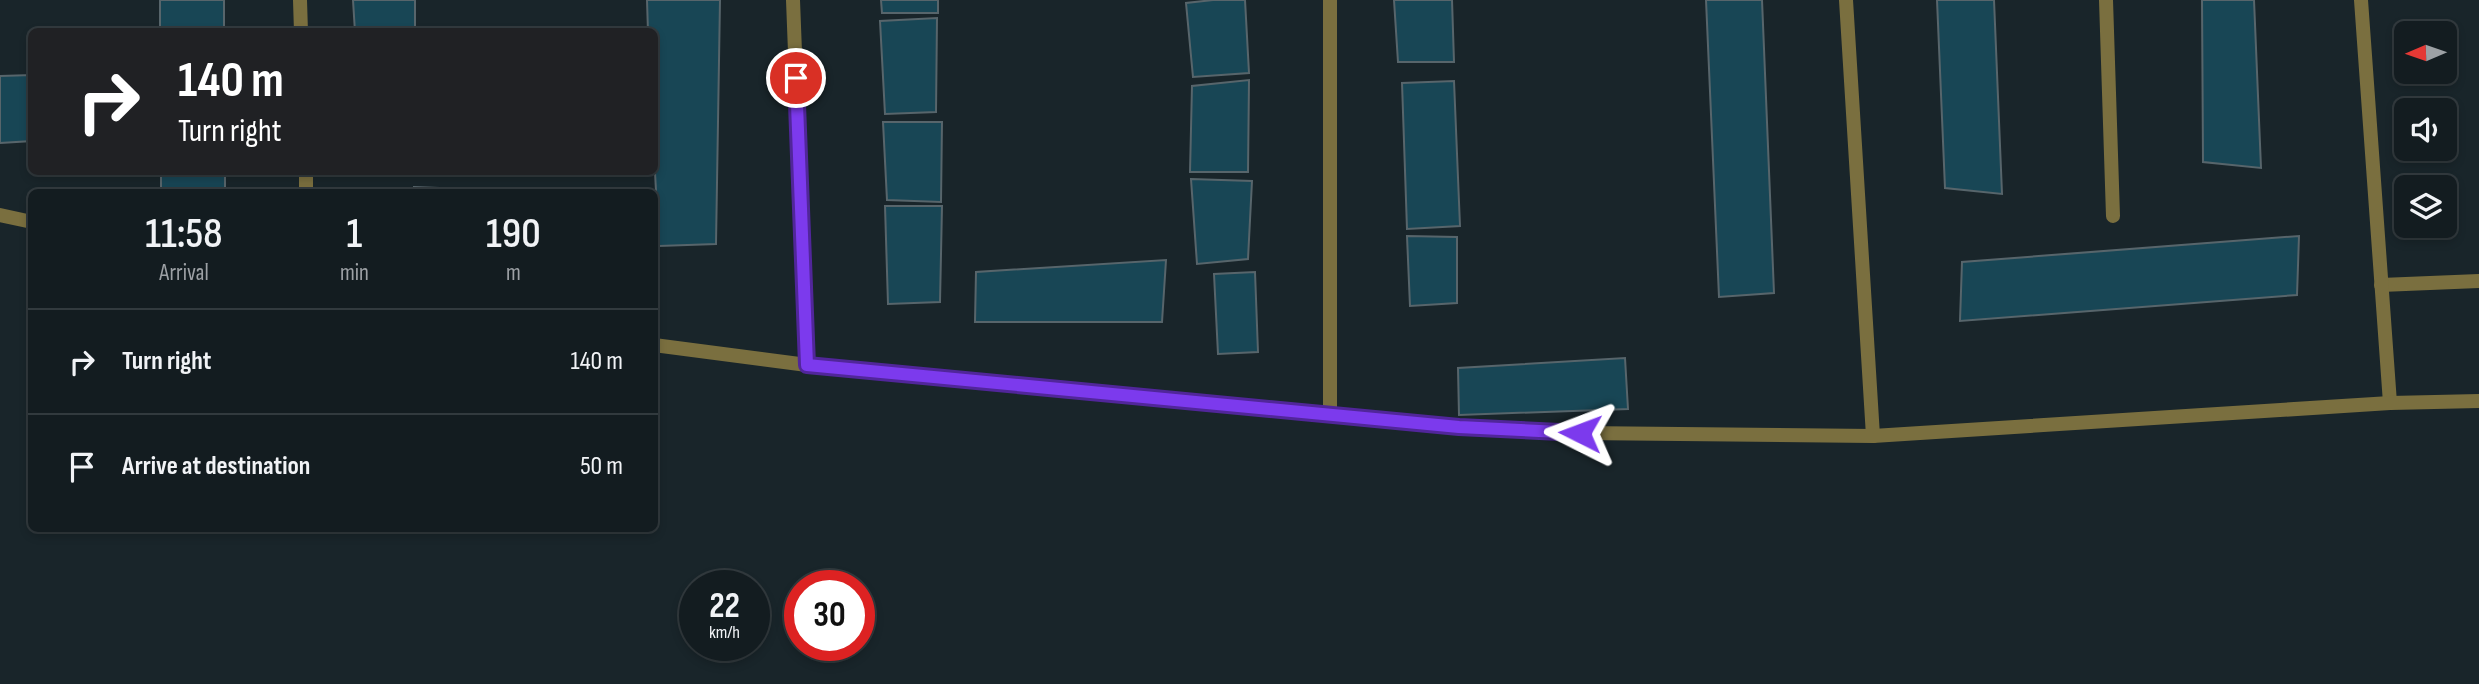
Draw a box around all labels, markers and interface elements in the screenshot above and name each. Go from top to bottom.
north arrow [2394,21,2457,84]
map controls [2394,21,2457,238]
pin [766,48,826,108]
text: 140 m [178,52,284,111]
icon: right [63,56,154,147]
icon: arrive [777,59,815,97]
button: sound [2394,98,2457,161]
text: Turn right [178,112,282,151]
button: layers [2394,175,2457,238]
text: 11:58 [145,209,223,260]
text: 1 [346,209,362,260]
text: 190 [486,209,541,260]
text: Arrival [159,259,209,287]
text: min [340,259,369,287]
text: m [506,259,521,287]
icon: right [63,343,101,381]
text: Turn right [122,346,211,377]
text: 140 m [571,346,623,377]
position arrow [1543,396,1617,470]
icon: arrive [63,448,101,486]
text: Arrive at destination [122,451,310,482]
text: 50 m [580,451,623,482]
speed limit sign: 30 [784,570,875,661]
text: 22 [709,585,740,628]
text: km/h [709,622,740,643]

